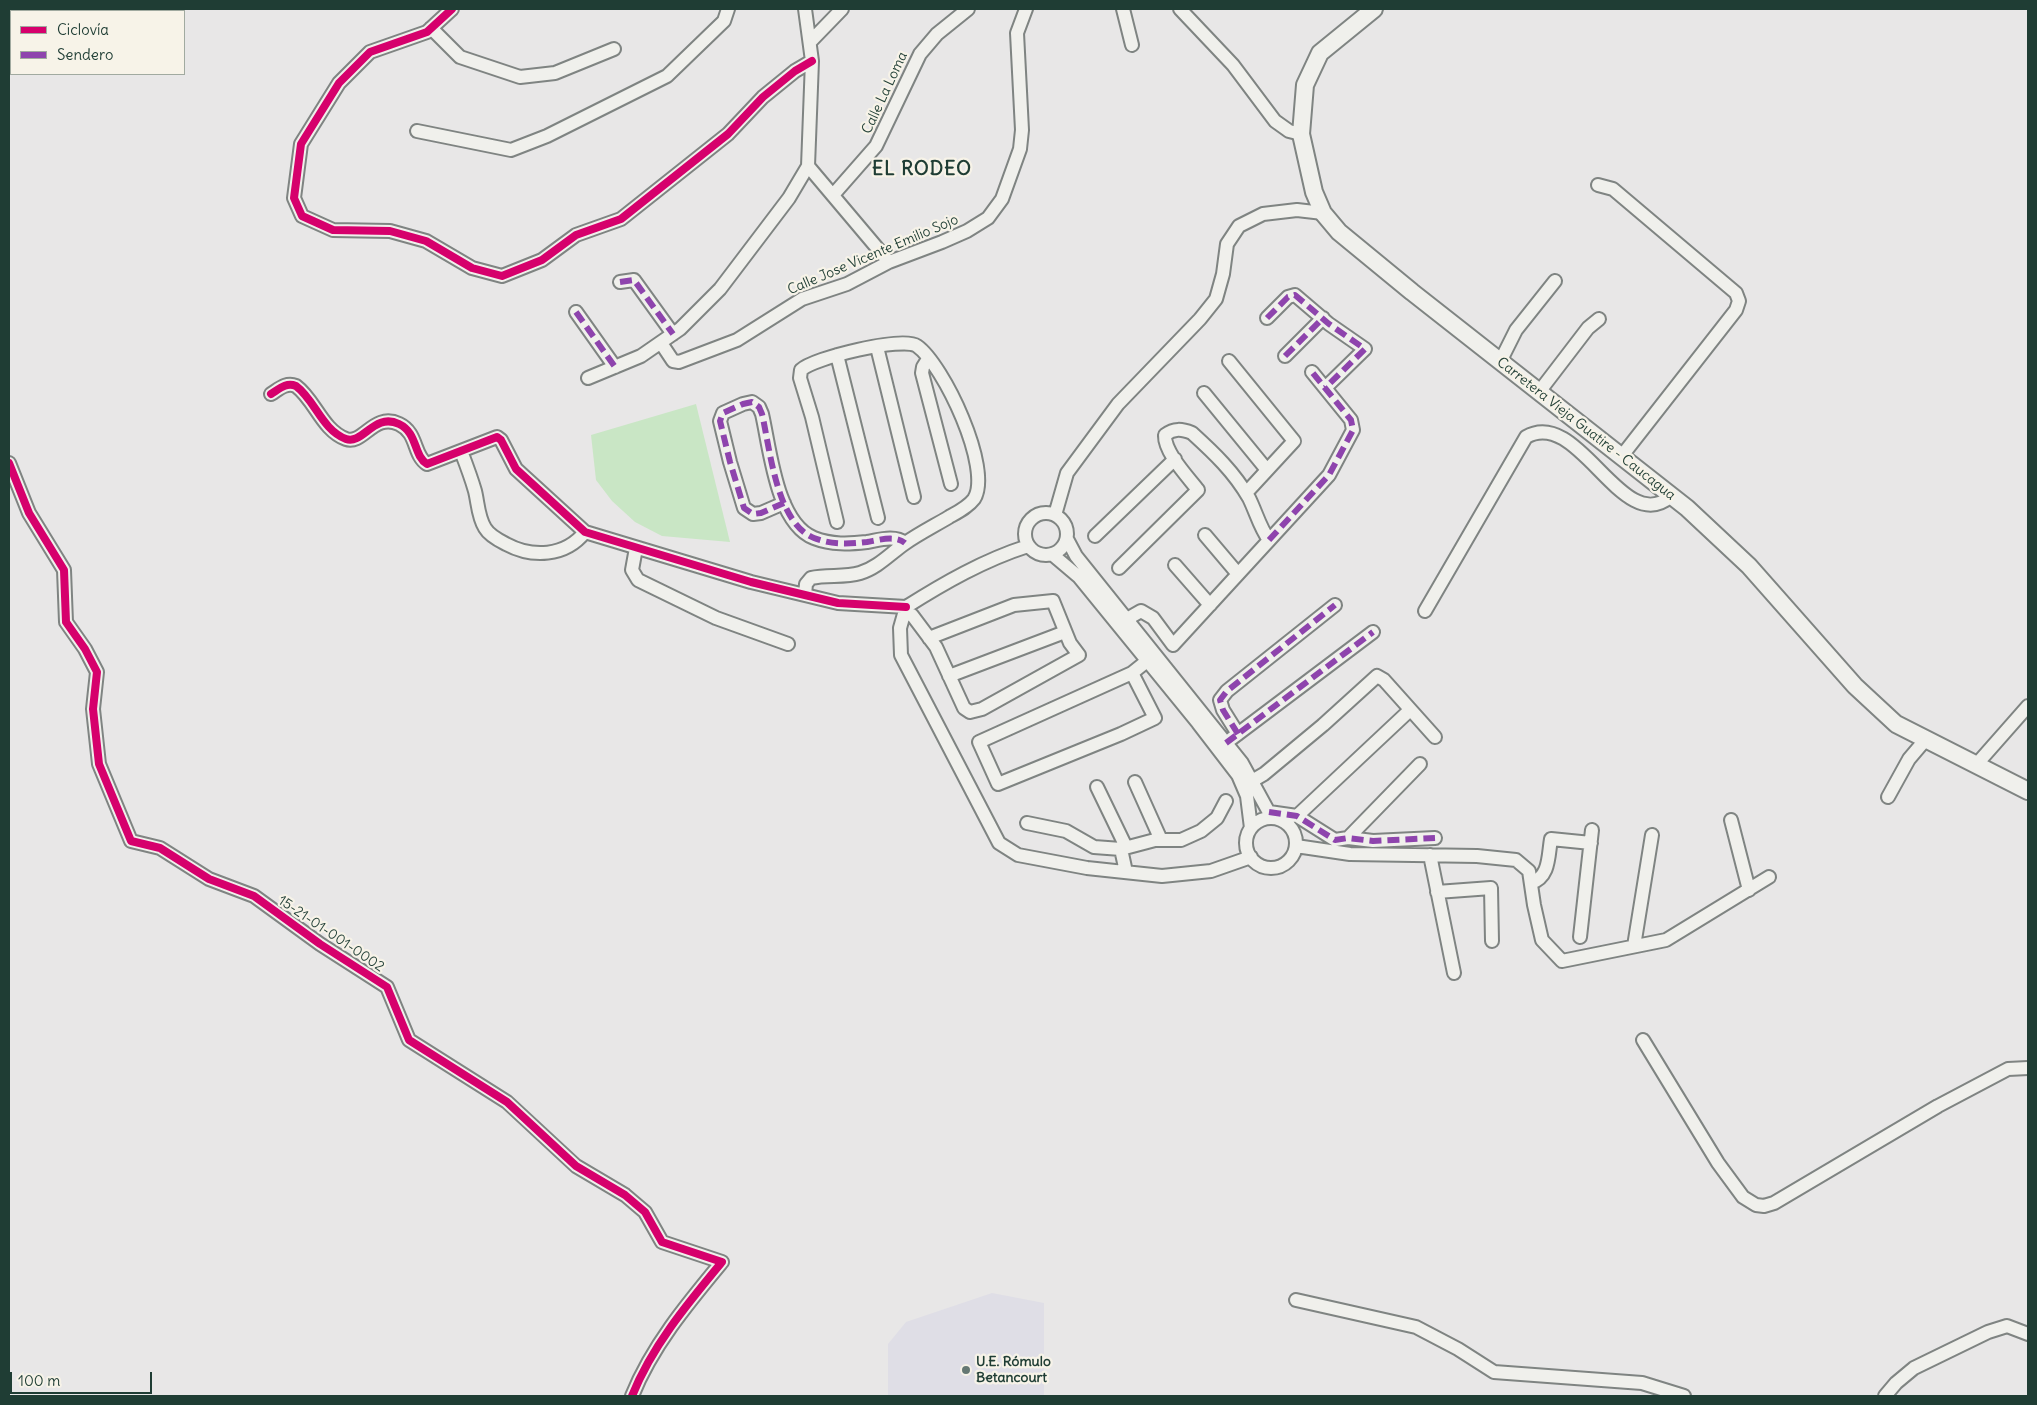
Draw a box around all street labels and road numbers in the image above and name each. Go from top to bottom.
street label: Calle La Loma [859,49,911,137]
street label: Calle Jose Vicente Emilio Sojo [785,211,961,299]
street label: Carretera Vieja Guatire - Caucagua [1493,354,1679,504]
street label: 15-21-01-001-0002 [275,892,387,976]

